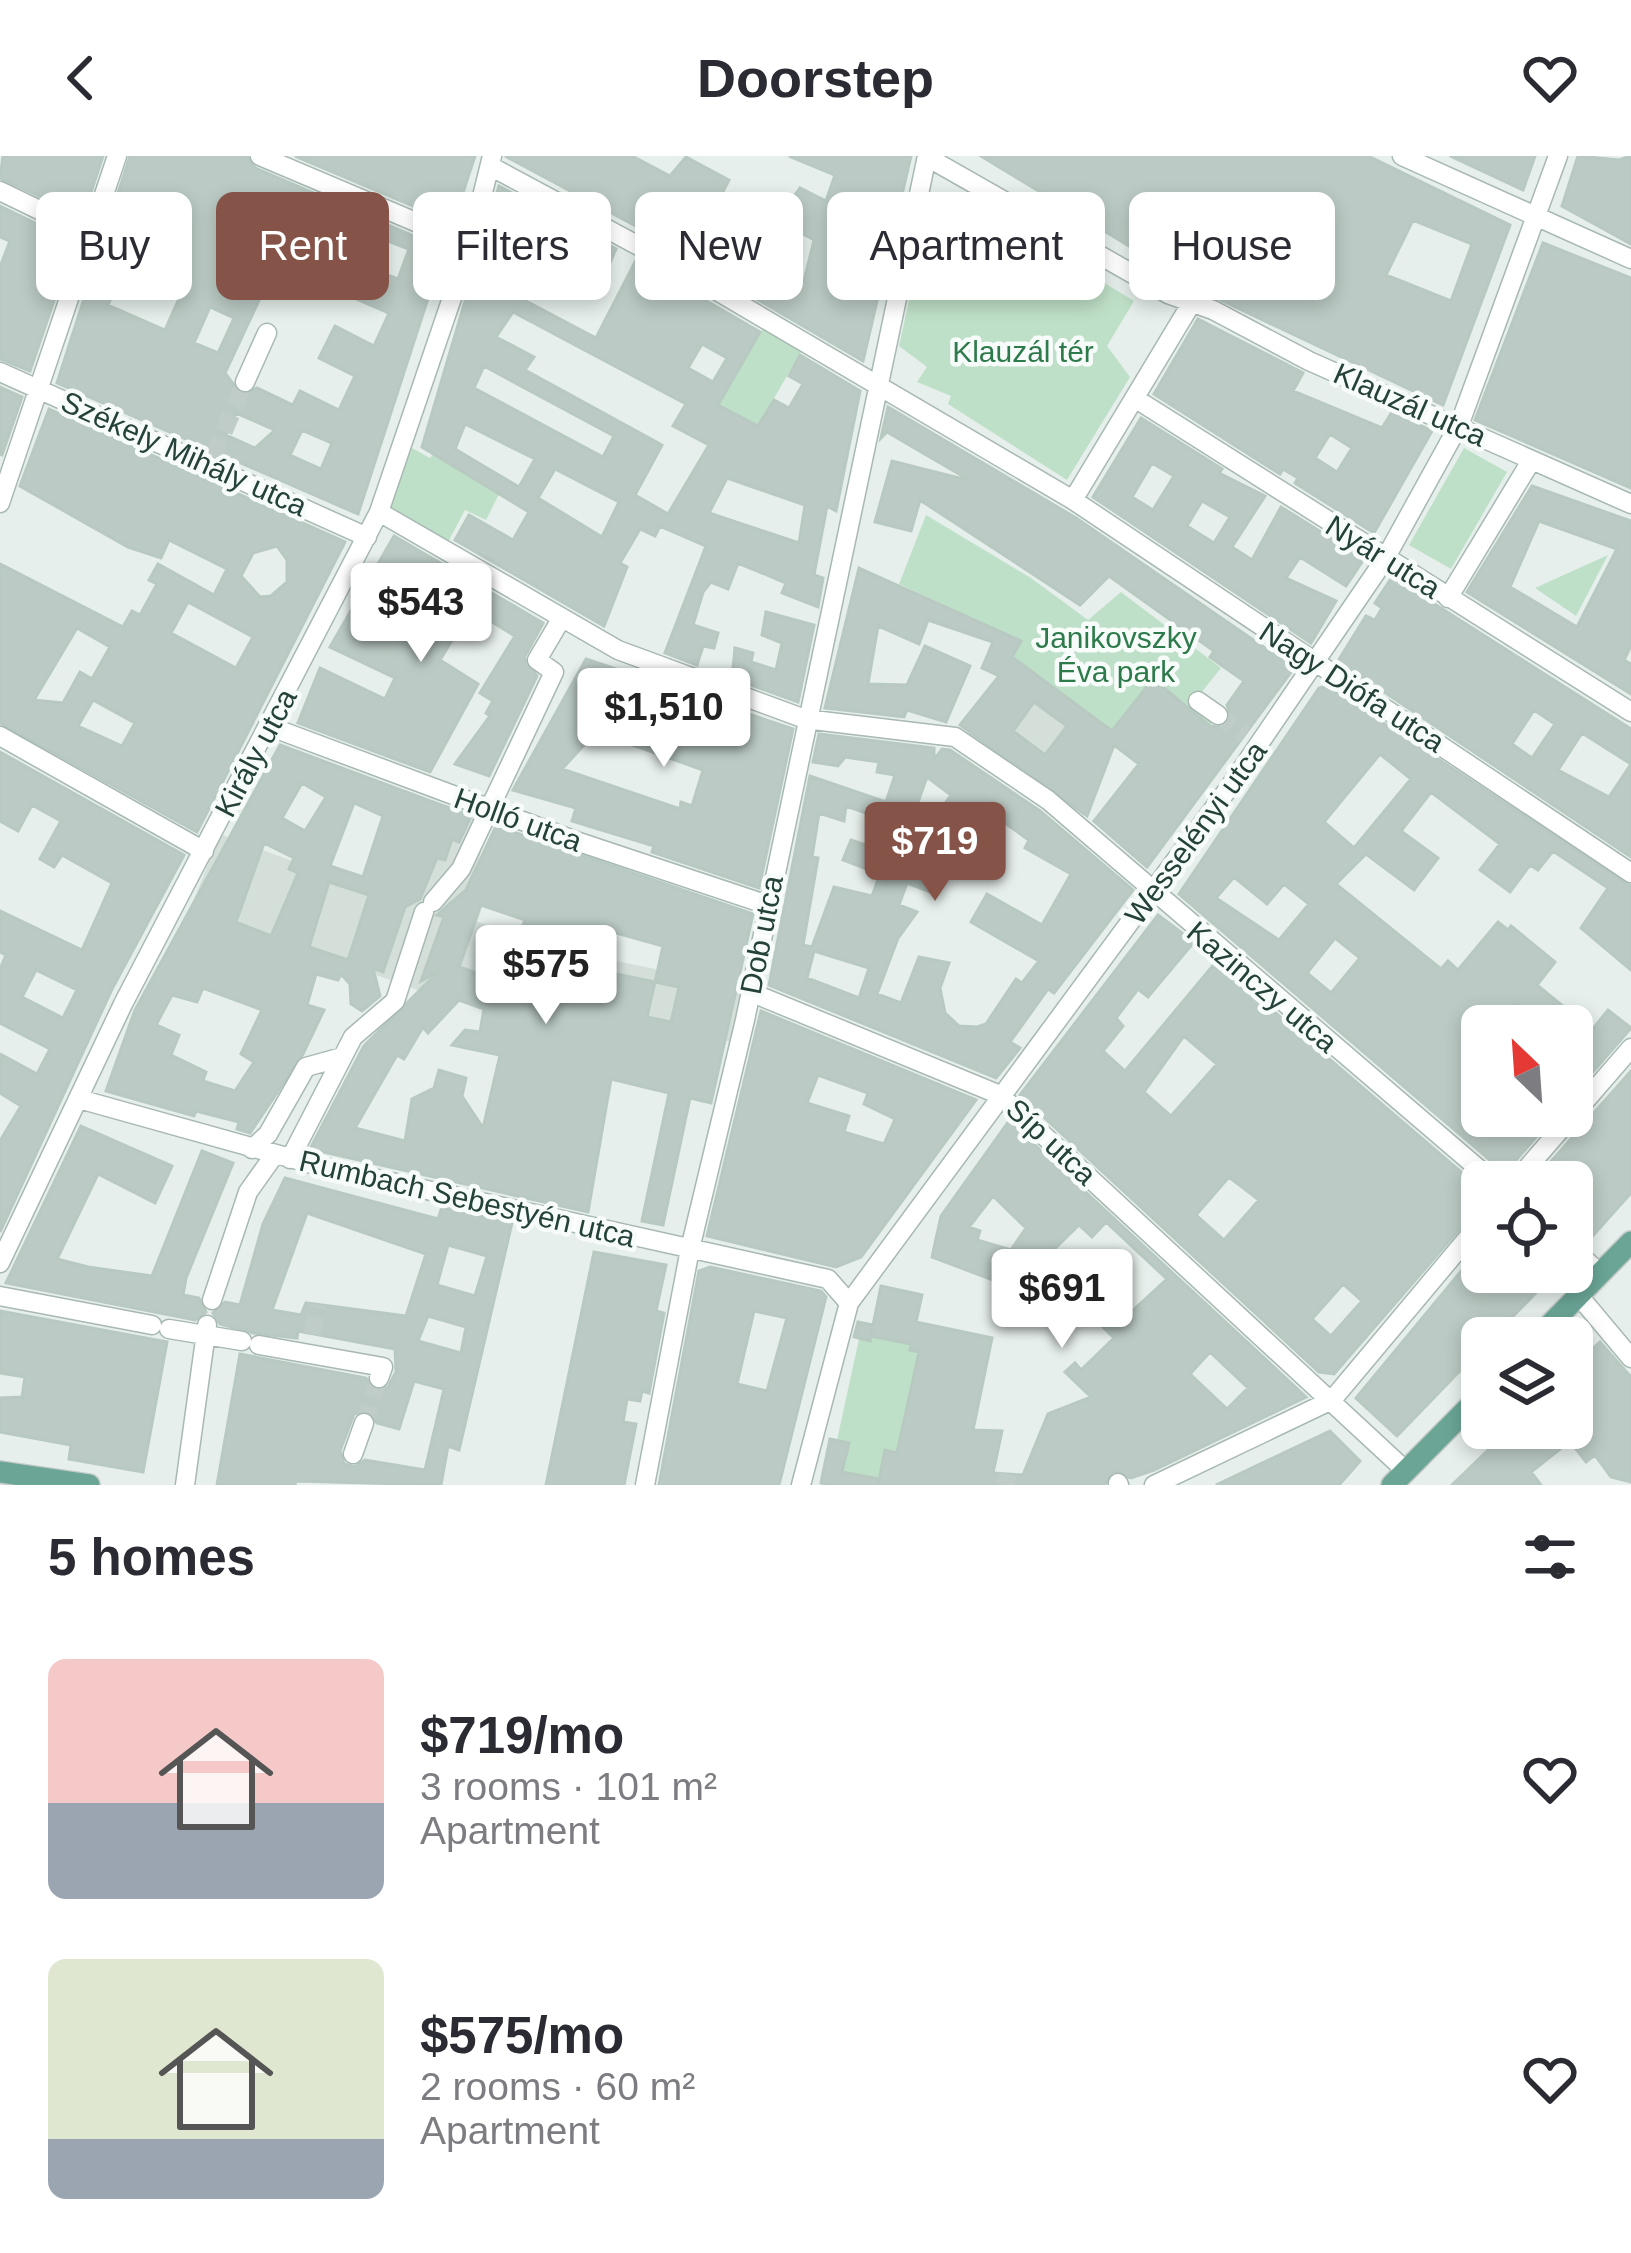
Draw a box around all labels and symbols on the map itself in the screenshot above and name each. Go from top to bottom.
park label: Klauzál tér [952,335,1094,368]
street label: Klauzál utca [1329,356,1492,453]
street label: Székely Mihály utca [56,385,312,523]
street label: Nyár utca [1320,509,1447,605]
pin: $543 [350,563,492,665]
street label: Nagy Diófa utca [1254,615,1451,759]
park label: Janikovszky Éva park [1035,621,1197,688]
pin: $1,510 [566,668,762,770]
street label: Király utca [208,683,303,822]
street label: Wesselényi utca [1118,735,1273,931]
street label: Holló utca [450,781,587,858]
pin: $719 [864,802,1006,904]
street label: Dob utca [734,873,789,997]
street label: Kazinczy utca [1181,914,1344,1059]
pin: $575 [475,925,617,1027]
north arrow [1461,1005,1593,1137]
street label: Síp utca [1000,1092,1103,1191]
street label: Rumbach Sebestyén utca [296,1144,638,1253]
pin: $691 [991,1249,1133,1351]

